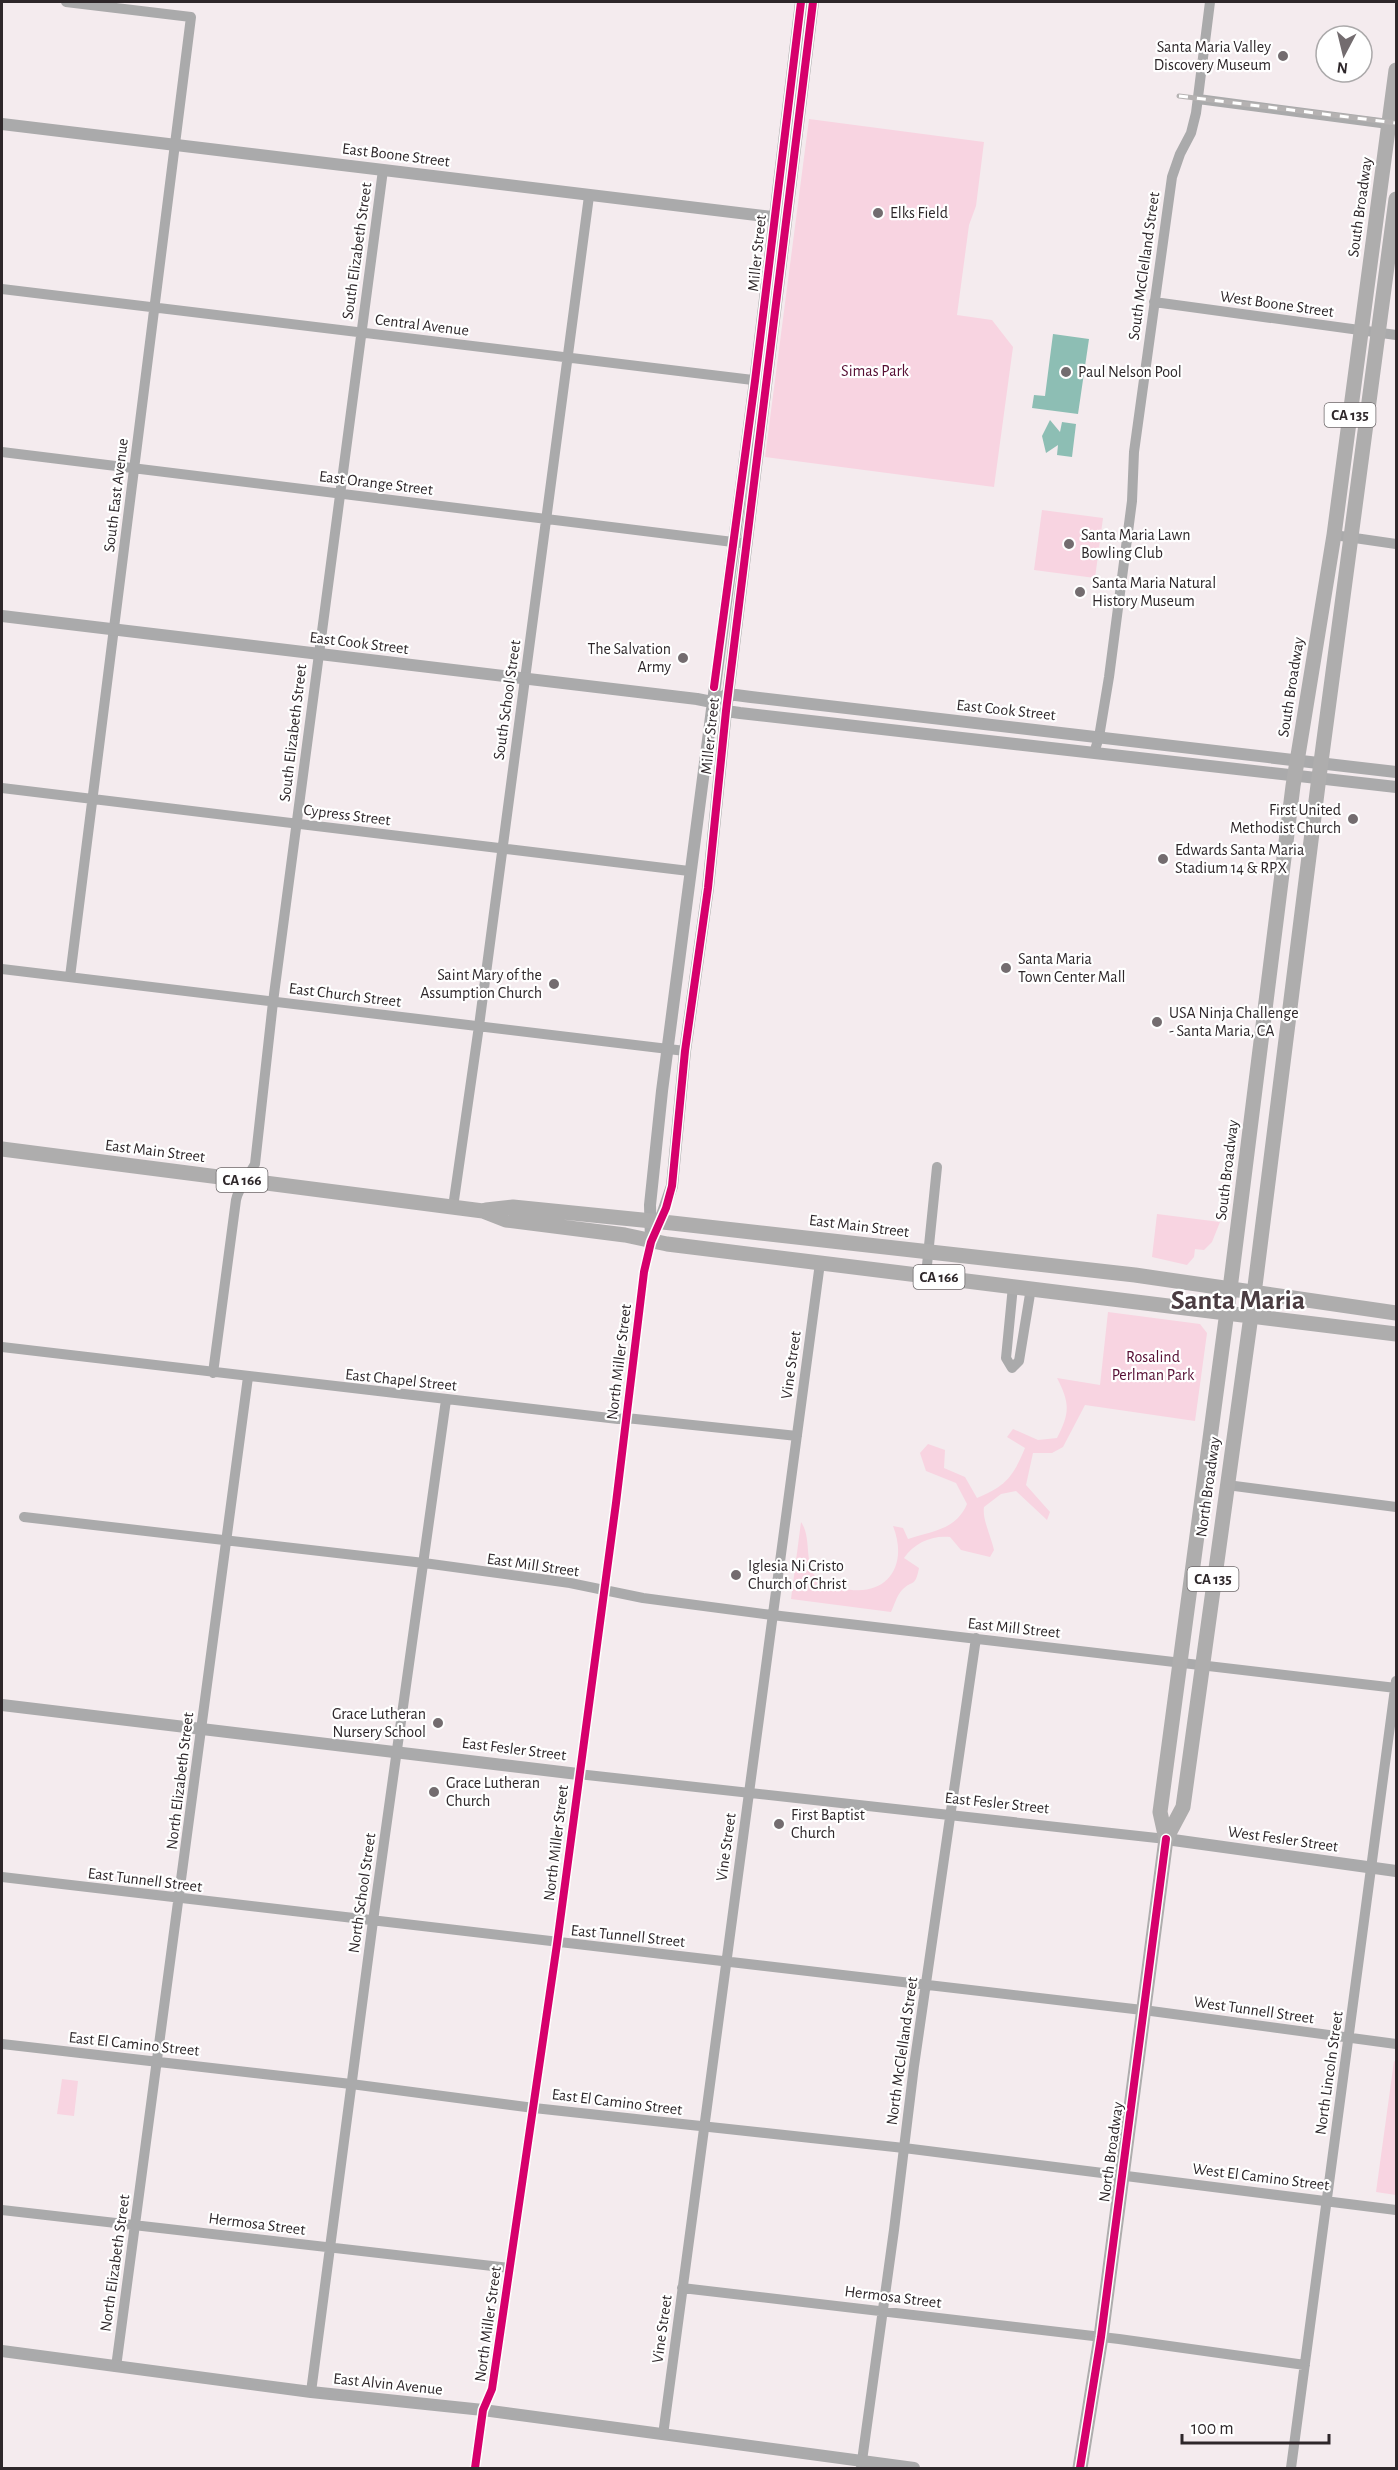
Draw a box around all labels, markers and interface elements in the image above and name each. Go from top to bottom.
north arrow [1314,24,1374,84]
place label: Santa Maria Valley Discovery Museum [1154,39,1271,74]
marker: Santa Maria Valley Discovery Museum [1276,49,1290,63]
text: N [1336,59,1349,77]
street label: East Boone Street [341,140,451,170]
street label: South Broadway [1345,156,1376,258]
street label: South Elizabeth Street [339,181,375,321]
street label: South McClelland Street [1126,191,1162,341]
place label: Elks Field [890,205,948,221]
marker: Elks Field [871,206,885,220]
street label: Miller Street [745,214,769,292]
street label: West Boone Street [1219,288,1335,320]
street label: Central Avenue [374,311,470,339]
park label: Simas Park [841,363,910,379]
place label: Paul Nelson Pool [1078,364,1182,380]
marker: Paul Nelson Pool [1059,365,1073,379]
road number: CA 135 [1324,403,1376,427]
street label: South East Avenue [101,437,131,553]
street label: East Orange Street [318,468,434,498]
place label: Santa Maria Lawn Bowling Club [1081,527,1191,561]
marker: Santa Maria Lawn Bowling Club [1062,537,1076,551]
place label: Santa Maria Natural History Museum [1092,575,1216,610]
marker: Santa Maria Natural History Museum [1073,585,1087,599]
street label: East Cook Street [309,629,409,657]
street label: South Broadway [1275,636,1308,738]
street label: South School Street [491,639,523,761]
place label: The Salvation Army [588,641,671,676]
marker: The Salvation Army [676,651,690,665]
street label: South Elizabeth Street [277,663,309,803]
street label: Miller Street [698,697,722,775]
street label: East Cook Street [956,697,1056,723]
street label: Cypress Street [302,802,391,829]
place label: First United Methodist Church [1230,802,1341,836]
marker: First United Methodist Church [1346,812,1360,826]
place label: Edwards Santa Maria Stadium 14 & RPX [1175,842,1304,876]
marker: Edwards Santa Maria Stadium 14 & RPX [1156,852,1170,866]
place label: Santa Maria Town Center Mall [1018,951,1126,985]
marker: Santa Maria Town Center Mall [999,961,1013,975]
place label: Saint Mary of the Assumption Church [420,967,542,1001]
marker: Saint Mary of the Assumption Church [547,977,561,991]
street label: East Church Street [288,980,402,1010]
place label: USA Ninja Challenge - Santa Maria, CA [1169,1005,1299,1039]
marker: USA Ninja Challenge - Santa Maria, CA [1150,1015,1164,1029]
street label: South Broadway [1213,1119,1242,1221]
street label: East Main Street [104,1137,206,1165]
road number: CA 166 [216,1168,268,1192]
street label: East Main Street [808,1212,910,1240]
road number: CA 166 [914,1265,964,1289]
district label: Santa Maria [1171,1287,1305,1315]
street label: North Miller Street [604,1303,634,1421]
street label: Vine Street [778,1330,804,1400]
park label: Rosalind Perlman Park [1112,1349,1195,1383]
street label: East Chapel Street [344,1366,458,1394]
street label: North Broadway [1193,1436,1224,1538]
street label: East Mill Street [486,1551,580,1579]
place label: Iglesia Ni Cristo Church of Christ [748,1558,846,1592]
road number: CA 135 [1188,1567,1238,1591]
marker: Iglesia Ni Cristo Church of Christ [729,1568,743,1582]
street label: East Mill Street [967,1615,1061,1641]
place label: Grace Lutheran Nursery School [332,1706,426,1741]
street label: North Elizabeth Street [164,1711,196,1851]
marker: Grace Lutheran Nursery School [431,1716,445,1730]
street label: East Fesler Street [461,1735,567,1763]
place label: Grace Lutheran Church [446,1775,540,1809]
street label: North Miller Street [541,1784,571,1902]
marker: Grace Lutheran Church [427,1785,441,1799]
street label: East Fesler Street [944,1790,1050,1816]
place label: First Baptist Church [791,1807,865,1841]
street label: Vine Street [713,1812,739,1882]
marker: First Baptist Church [772,1817,786,1831]
street label: West Fesler Street [1227,1823,1339,1855]
street label: North School Street [346,1832,378,1954]
street label: East Tunnell Street [87,1865,203,1895]
street label: East Tunnell Street [570,1922,686,1950]
street label: North McClelland Street [884,1976,920,2126]
street label: West Tunnell Street [1193,1994,1315,2026]
street label: North Lincoln Street [1312,2010,1346,2136]
street label: East El Camino Street [68,2029,200,2059]
street label: East El Camino Street [551,2086,683,2118]
street label: North Broadway [1096,2101,1127,2203]
street label: West El Camino Street [1192,2161,1330,2193]
street label: North Elizabeth Street [97,2193,133,2333]
street label: Hermosa Street [208,2210,306,2238]
street label: North Miller Street [472,2265,504,2383]
street label: Hermosa Street [844,2283,942,2311]
street label: Vine Street [649,2294,675,2364]
street label: East Alvin Avenue [333,2370,443,2398]
scale bar [1182,2407,1329,2445]
text: 100 m [1191,2420,1234,2438]

